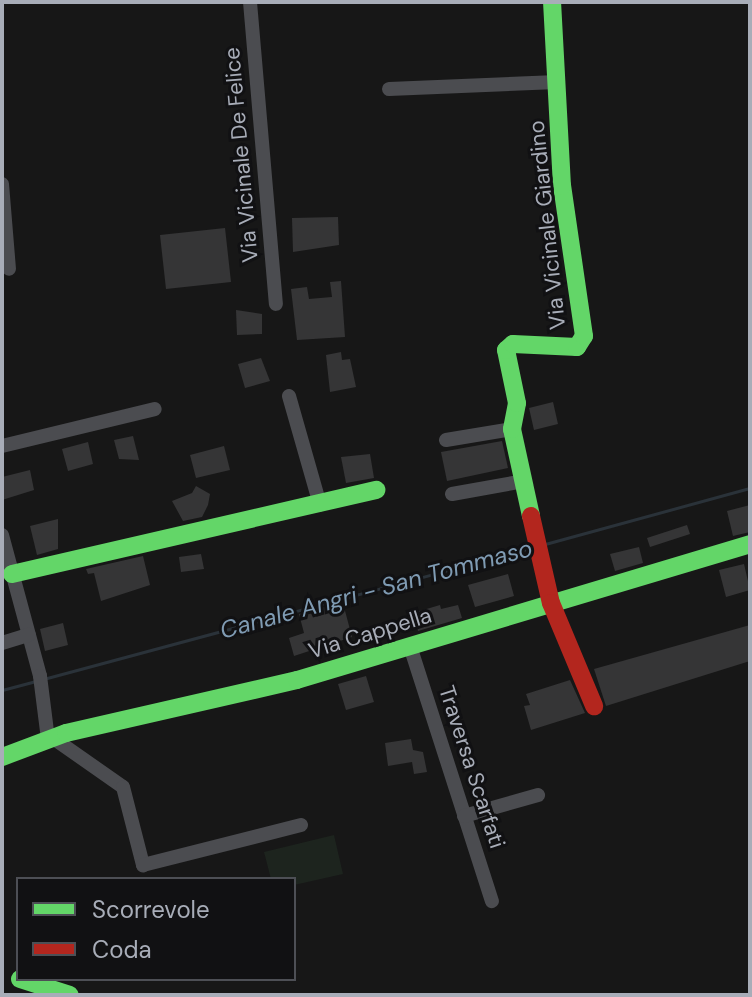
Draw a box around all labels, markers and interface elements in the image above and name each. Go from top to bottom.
street label: Via Vicinale De Felice [218,46,264,264]
street label: Via Vicinale Giardino [523,119,571,331]
water label: Canale Angri - San Tommaso [217,533,535,645]
street label: Via Cappella [305,602,435,664]
street label: Traversa Scarfati [433,682,511,852]
legend [16,877,296,981]
text: Scorrevole [92,894,210,925]
text: Coda [92,934,152,965]

